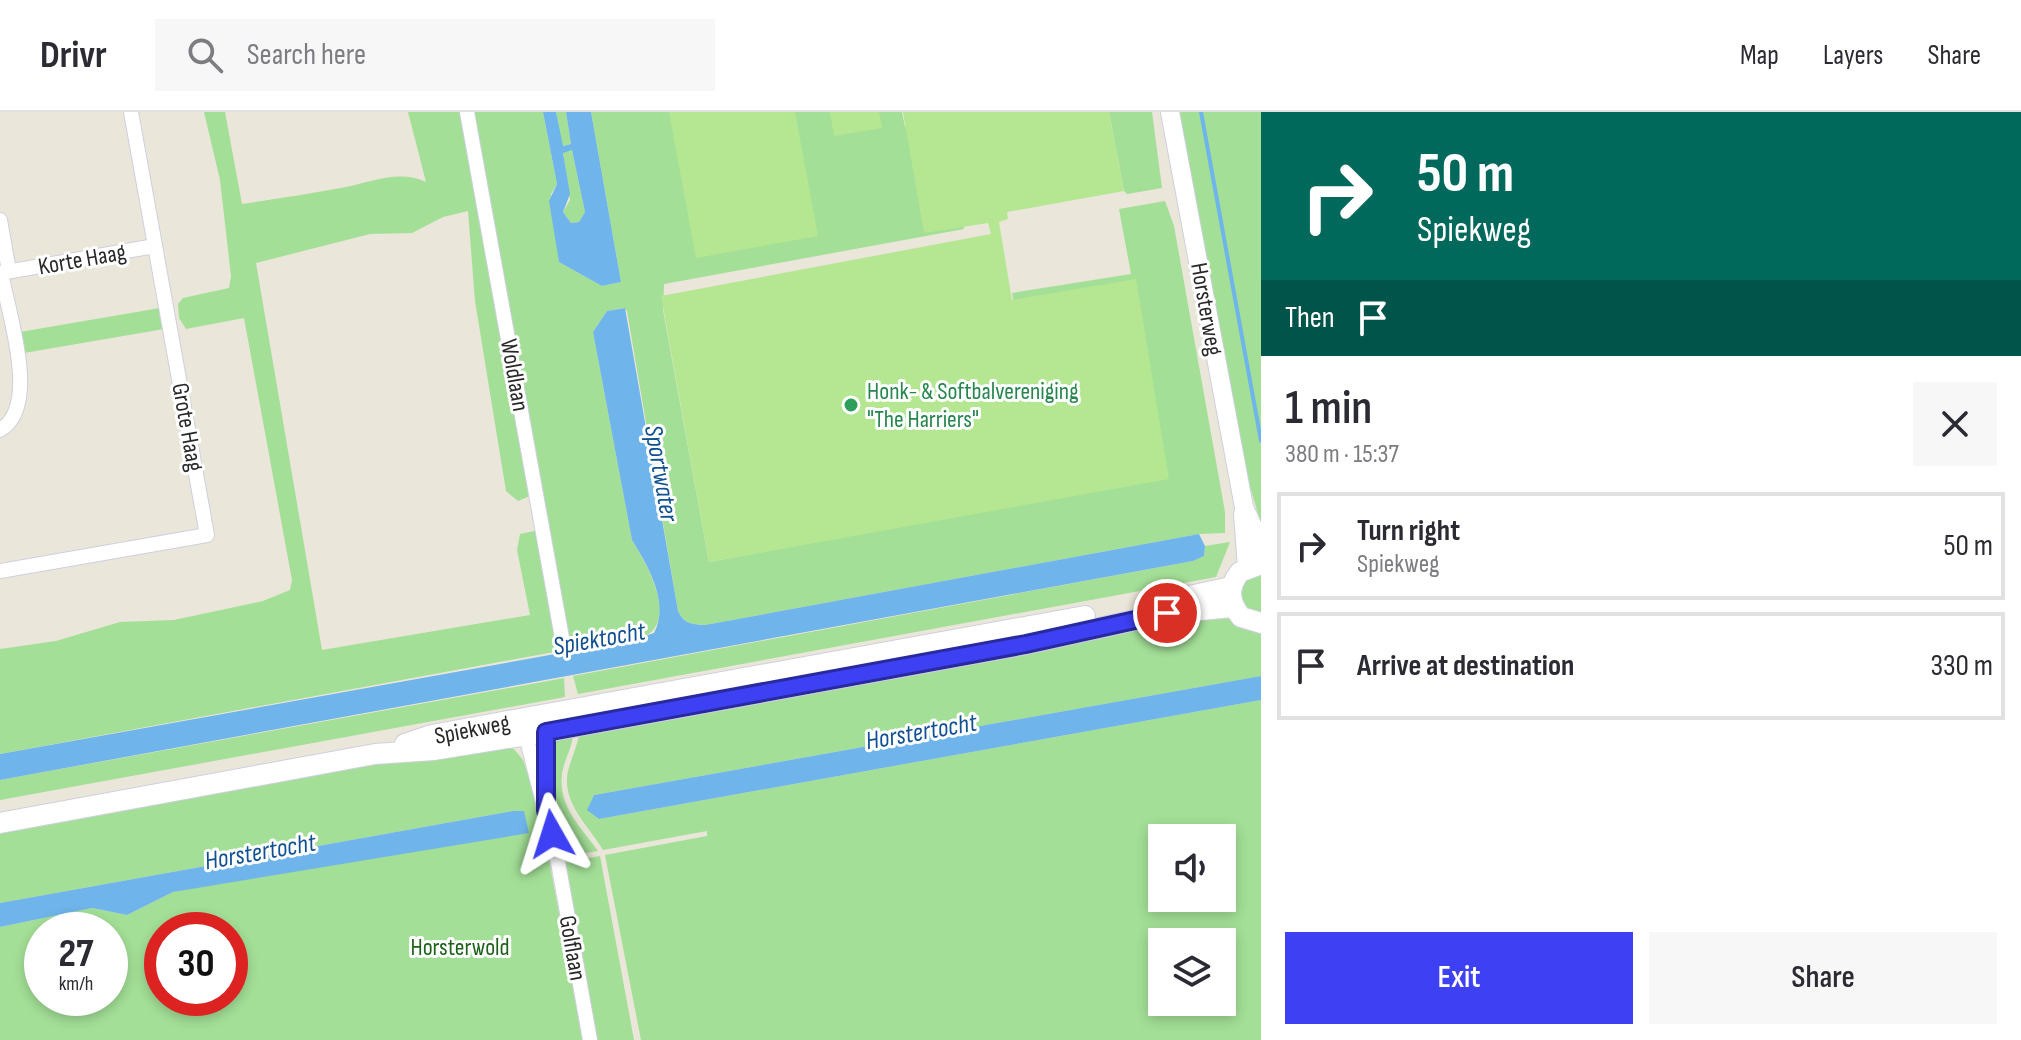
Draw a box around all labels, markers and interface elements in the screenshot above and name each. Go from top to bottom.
search box [155,19,715,91]
text: Drivr [40,33,107,78]
icon: search [183,33,227,77]
text: Search here [247,37,366,73]
text: Map [1740,39,1779,72]
text: Layers [1823,39,1883,72]
text: Share [1927,39,1981,72]
text: 50 m [1417,141,1514,208]
icon: right [1285,144,1389,248]
text: Spiekweg [1417,209,1531,252]
street label: Korte Haag [36,238,128,281]
street label: Horsterweg [1184,260,1229,358]
icon: arrive [1351,296,1395,340]
text: Then [1285,300,1335,336]
street label: Woldlaan [494,337,535,413]
place label: Honk- & Softbalvereniging "The Harriers" [867,377,1079,434]
text: 1 min [1285,380,1372,437]
street label: Grote Haag [165,381,210,474]
button: close [1913,382,1997,466]
marker: Honk- & Softbalvereniging "The Harriers" [842,396,860,414]
water label: Sportwater [637,423,685,526]
text: 380 m · 15:37 [1285,439,1399,470]
text: Turn right [1357,513,1460,549]
icon: right [1289,524,1333,568]
text: 50 m [1944,528,1993,564]
text: Spiekweg [1357,549,1439,580]
pin [1133,579,1201,647]
icon: arrive [1145,591,1189,635]
water label: Spiektocht [551,616,649,663]
icon: arrive [1289,644,1333,688]
text: Arrive at destination [1357,648,1574,684]
text: 330 m [1930,648,1993,684]
water label: Horstertocht [863,707,980,757]
street label: Spiekweg [432,708,512,751]
position arrow [510,792,594,876]
map controls [1148,824,1236,1016]
button: sound [1148,824,1236,912]
water label: Horstertocht [202,827,319,877]
speed limit sign: 30 [144,912,248,1016]
street label: Golflaan [553,913,592,983]
button: layers [1148,928,1236,1016]
text: 27 [59,930,93,978]
button: Exit [1285,932,1633,1024]
button: Share [1649,932,1997,1024]
park label: Horsterwold [410,933,510,962]
text: km/h [59,972,93,996]

